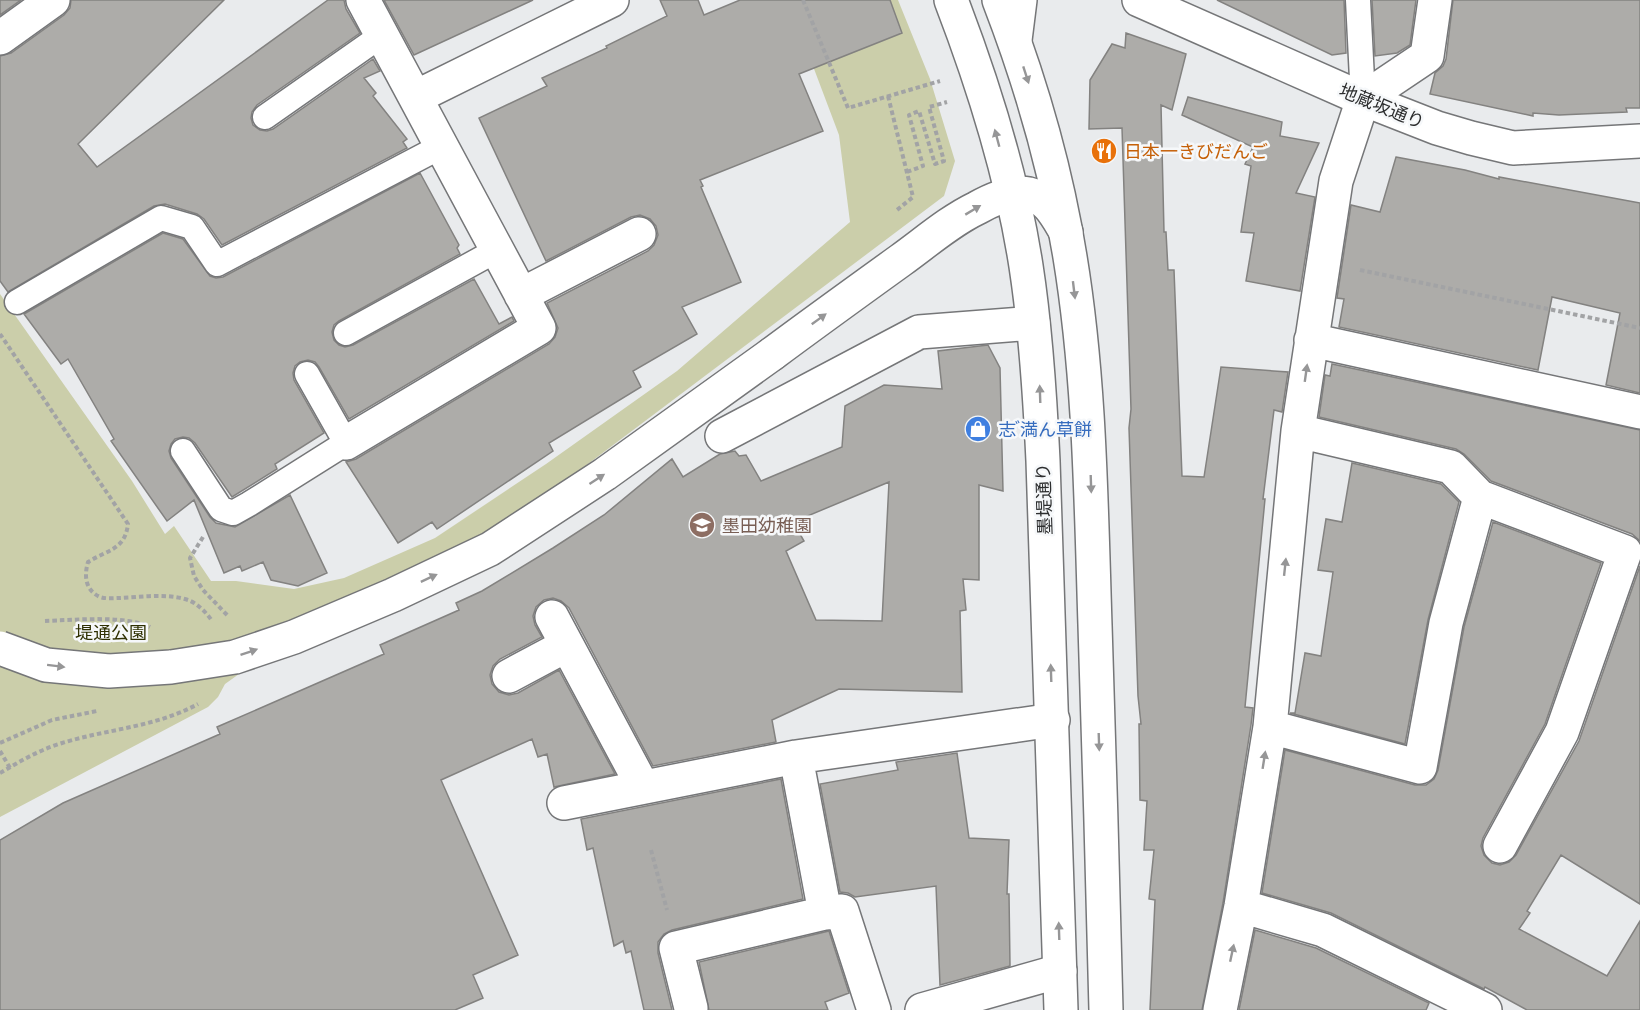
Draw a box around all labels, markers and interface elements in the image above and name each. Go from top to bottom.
one-way arrow [1022,66,1031,84]
street label: 地蔵坂通り [1336,79,1428,133]
one-way arrow [992,129,1002,147]
restaurant icon: 日本一きびだんご [1089,136,1119,166]
place label: 日本一きびだんご [1124,141,1268,162]
one-way arrow [965,205,981,216]
one-way arrow [1070,281,1079,300]
one-way arrow [811,313,827,325]
one-way arrow [1302,363,1311,382]
one-way arrow [1036,384,1045,403]
shop icon: 志 ゙満ん草餅 [963,414,993,444]
place label: 志 ゙満ん草餅 [998,419,1092,440]
street label: 墨堤通り [1032,463,1056,535]
one-way arrow [588,474,605,485]
one-way arrow [1086,475,1096,494]
school or university icon: 墨田幼稚園 [687,510,717,540]
place label: 墨田幼稚園 [722,515,812,536]
one-way arrow [1280,557,1290,576]
one-way arrow [420,573,437,582]
park label: 堤通公園 [75,622,147,643]
one-way arrow [240,647,258,657]
one-way arrow [46,661,65,670]
one-way arrow [1047,663,1056,682]
one-way arrow [1094,733,1103,752]
one-way arrow [1260,751,1269,770]
one-way arrow [1055,921,1064,940]
one-way arrow [1228,943,1237,962]

